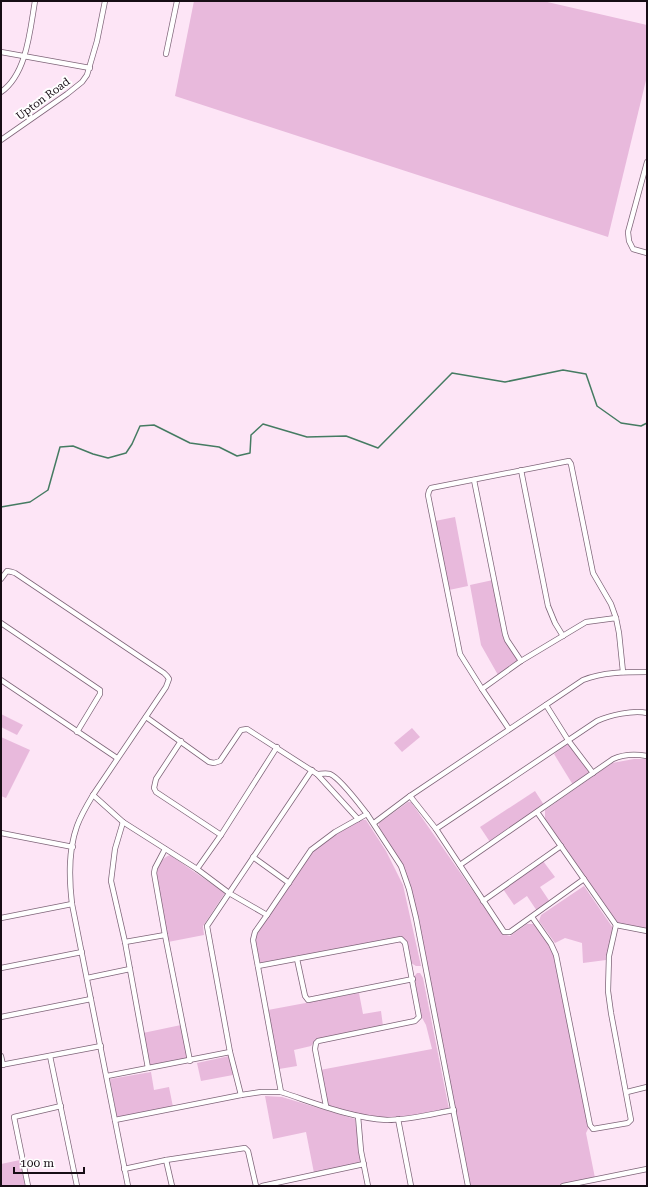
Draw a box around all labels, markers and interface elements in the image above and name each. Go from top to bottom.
street label: Upton Road [14,75,72,123]
scale bar [14,1149,84,1175]
text: 100 m [20,1156,54,1170]

